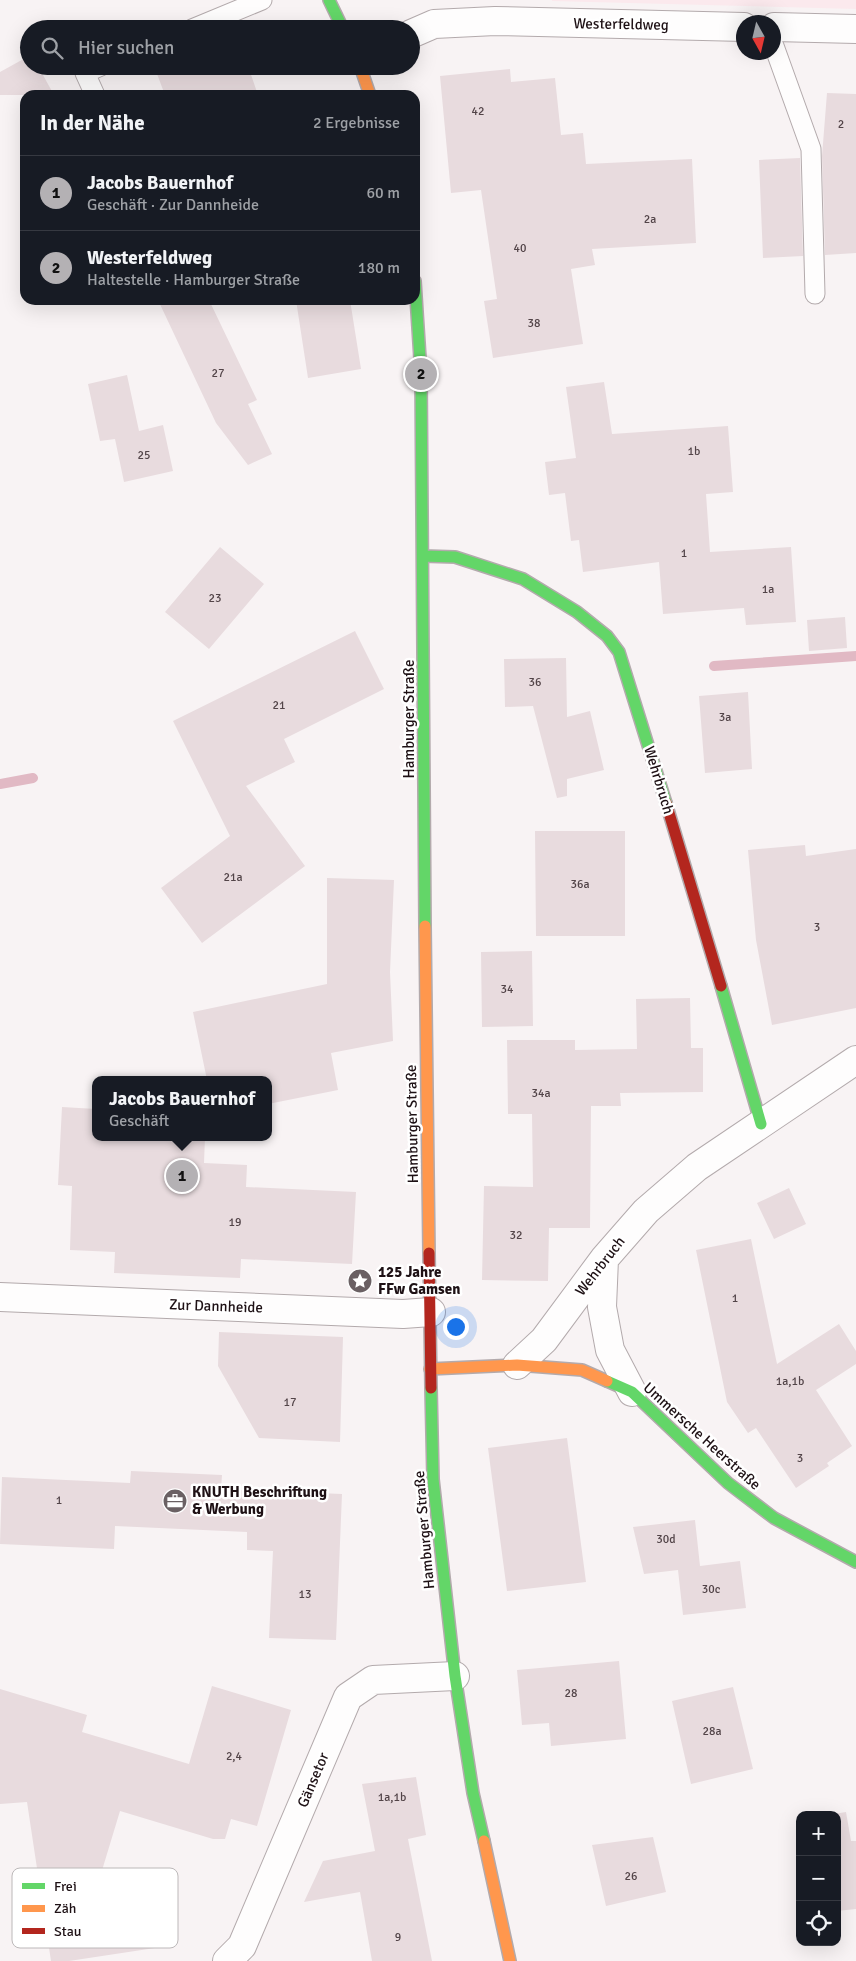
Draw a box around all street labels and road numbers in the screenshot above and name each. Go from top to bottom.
street label: Westerfeldweg [573,14,669,34]
street label: Hamburger Straße [400,660,418,778]
street label: Wehrbruch [640,744,678,816]
street label: Hamburger Straße [402,1064,422,1184]
street label: Wehrbruch [571,1233,629,1299]
street label: Zur Dannheide [169,1295,263,1317]
street label: Ummersche Heerstraße [640,1378,764,1494]
street label: Hamburger Straße [410,1470,438,1590]
street label: Gänsetor [293,1749,333,1810]

